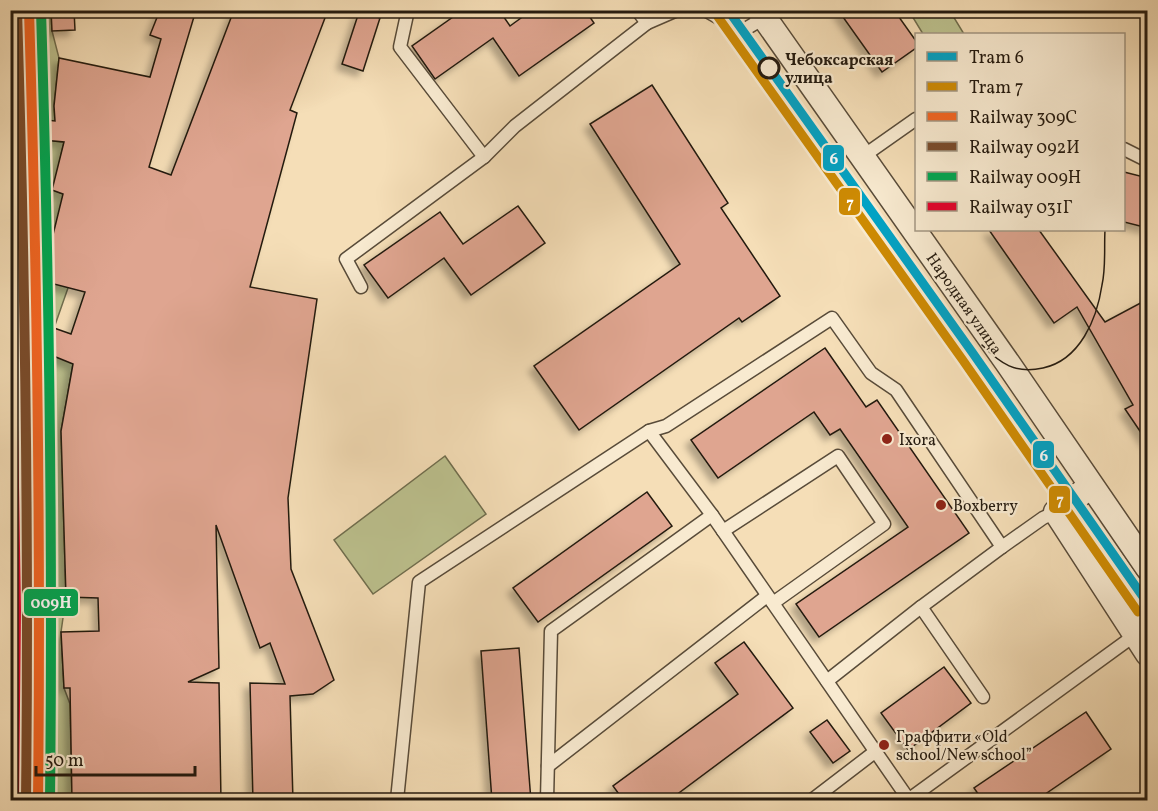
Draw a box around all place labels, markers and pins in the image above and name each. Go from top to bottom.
place label: Чебоксарская улица [785,50,893,90]
marker: Чебоксарская улица [758,57,780,79]
place label: Ixora [899,430,936,452]
marker: Ixora [880,432,894,446]
place label: Boxberry [953,496,1018,518]
marker: Boxberry [934,498,948,512]
place label: Граффити «Old school/New school” [896,727,1032,767]
marker: Граффити «Old school/New school” [877,738,891,752]

